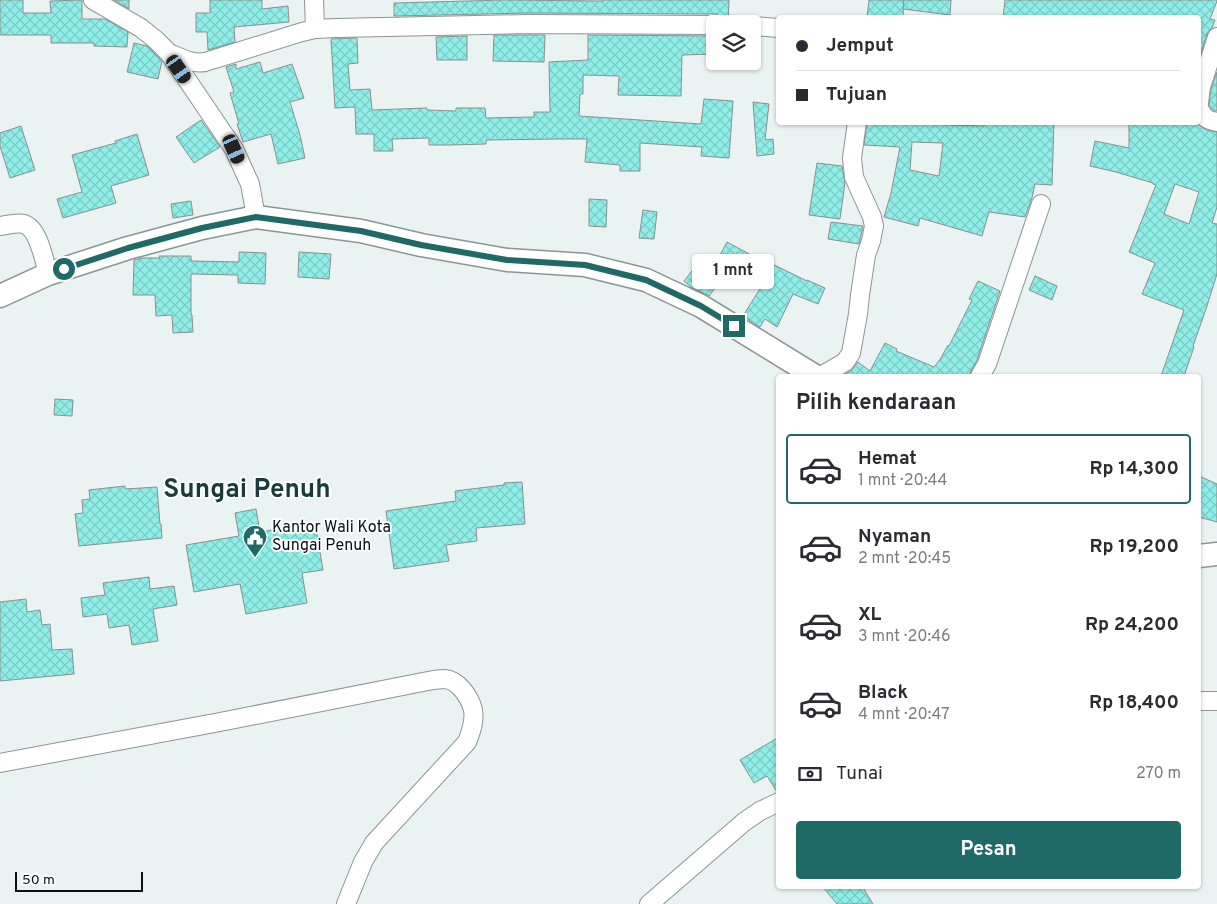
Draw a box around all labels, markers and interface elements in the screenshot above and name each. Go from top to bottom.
map controls [706,15,761,70]
button: layers [706,15,761,70]
text: Jemput [826,34,894,58]
car [164,52,193,86]
text: Tujuan [826,83,887,107]
car [221,132,246,166]
callout: 1 mnt [693,254,775,288]
route start [53,258,75,280]
text: 1 mnt [713,261,753,281]
route end [723,315,745,337]
text: Pilih kendaraan [796,390,956,417]
icon: car [798,447,843,492]
text: Hemat [858,447,917,471]
text: Rp 14,300 [1089,457,1179,481]
text: 1 mnt · 20:44 [858,471,947,491]
district label: Sungai Penuh [163,474,331,507]
place label: Kantor Wali Kota Sungai Penuh [272,518,391,556]
public building icon: Kantor Wali Kota Sungai Penuh [242,524,268,558]
icon: car [798,525,843,570]
text: Nyaman [858,525,931,549]
text: Rp 19,200 [1089,535,1179,559]
text: 2 mnt · 20:45 [858,549,951,569]
icon: car [798,603,843,648]
text: XL [858,603,881,627]
text: Rp 24,200 [1085,613,1179,637]
text: 3 mnt · 20:46 [858,627,951,647]
icon: car [798,681,843,726]
text: Black [858,681,908,705]
text: Rp 18,400 [1089,691,1179,715]
text: 4 mnt · 20:47 [858,705,950,725]
icon: cash [796,760,824,788]
text: Tunai [836,762,883,786]
text: 270 m [1136,764,1181,784]
button: Pesan [796,821,1181,879]
scale bar [15,869,142,892]
text: 50 m [22,872,55,889]

